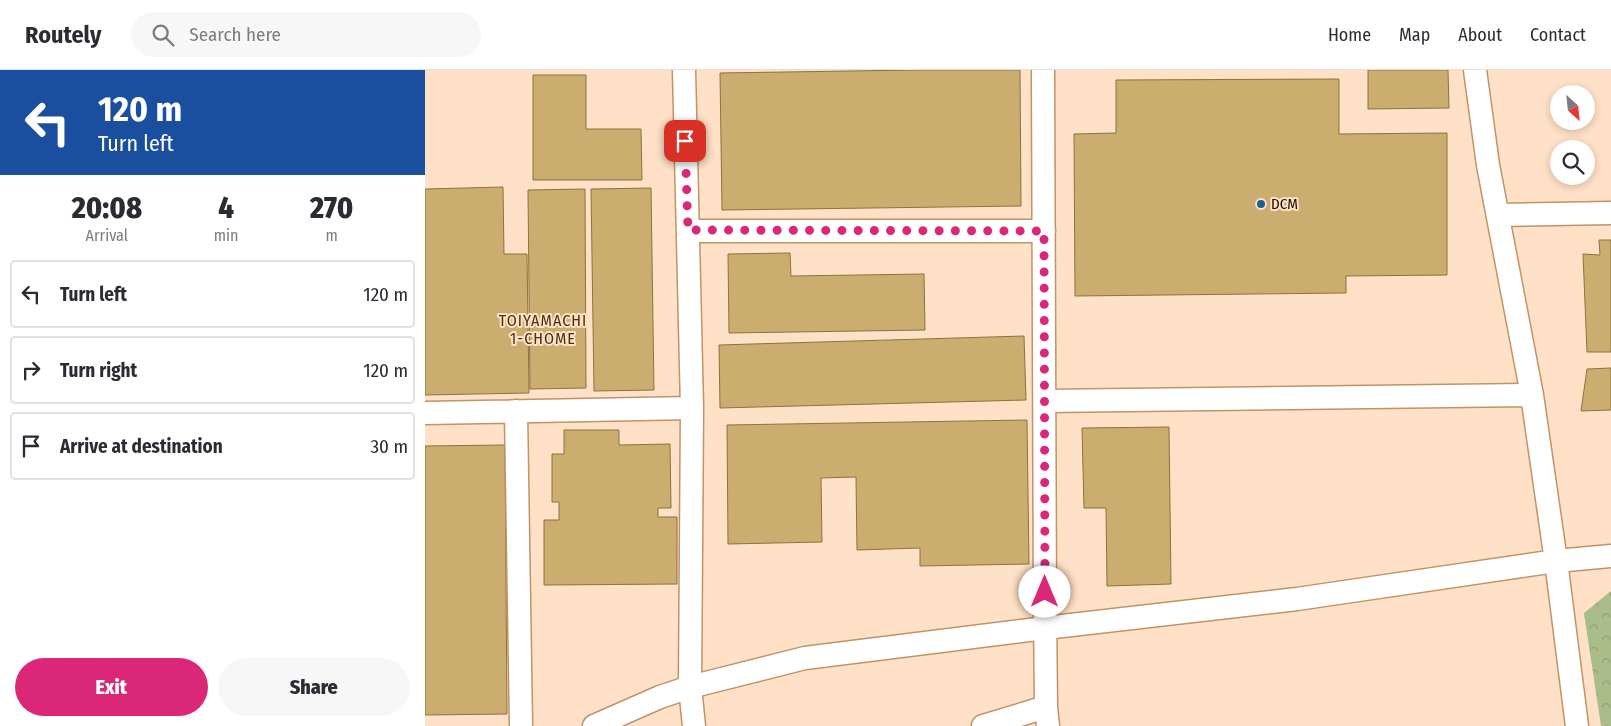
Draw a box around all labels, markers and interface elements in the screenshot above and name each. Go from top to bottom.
search box [131,12,481,57]
text: Routely [25,21,101,49]
icon: search [149,21,177,49]
text: Search here [189,23,281,46]
text: Home [1328,24,1371,46]
text: Map [1399,24,1430,46]
text: About [1458,24,1502,46]
text: Contact [1530,24,1586,46]
north arrow [1550,85,1595,130]
map controls [1550,85,1595,185]
text: 120 m [98,88,182,130]
icon: left [15,90,80,155]
pin [664,120,706,162]
icon: arrive [671,127,699,155]
text: Turn left [98,130,174,157]
button: search [1550,140,1595,185]
text: 20:08 [72,190,142,226]
text: 4 [218,190,234,226]
text: 270 [310,190,353,226]
place label: DCM [1271,195,1298,213]
marker: DCM [1255,198,1267,210]
text: Arrival [86,226,128,245]
text: min [214,226,238,245]
text: m [326,226,338,245]
icon: left [17,280,45,308]
text: Turn left [60,283,127,306]
text: 120 m [363,283,408,306]
district label: TOIYAMACHI 1-CHOME [499,311,587,348]
icon: right [17,356,45,384]
text: Turn right [60,359,137,382]
text: 120 m [363,359,408,382]
icon: arrive [17,432,45,460]
text: Arrive at destination [60,435,223,458]
text: 30 m [370,435,408,458]
position arrow [1018,565,1070,617]
button: Exit [15,658,208,716]
button: Share [218,658,410,716]

